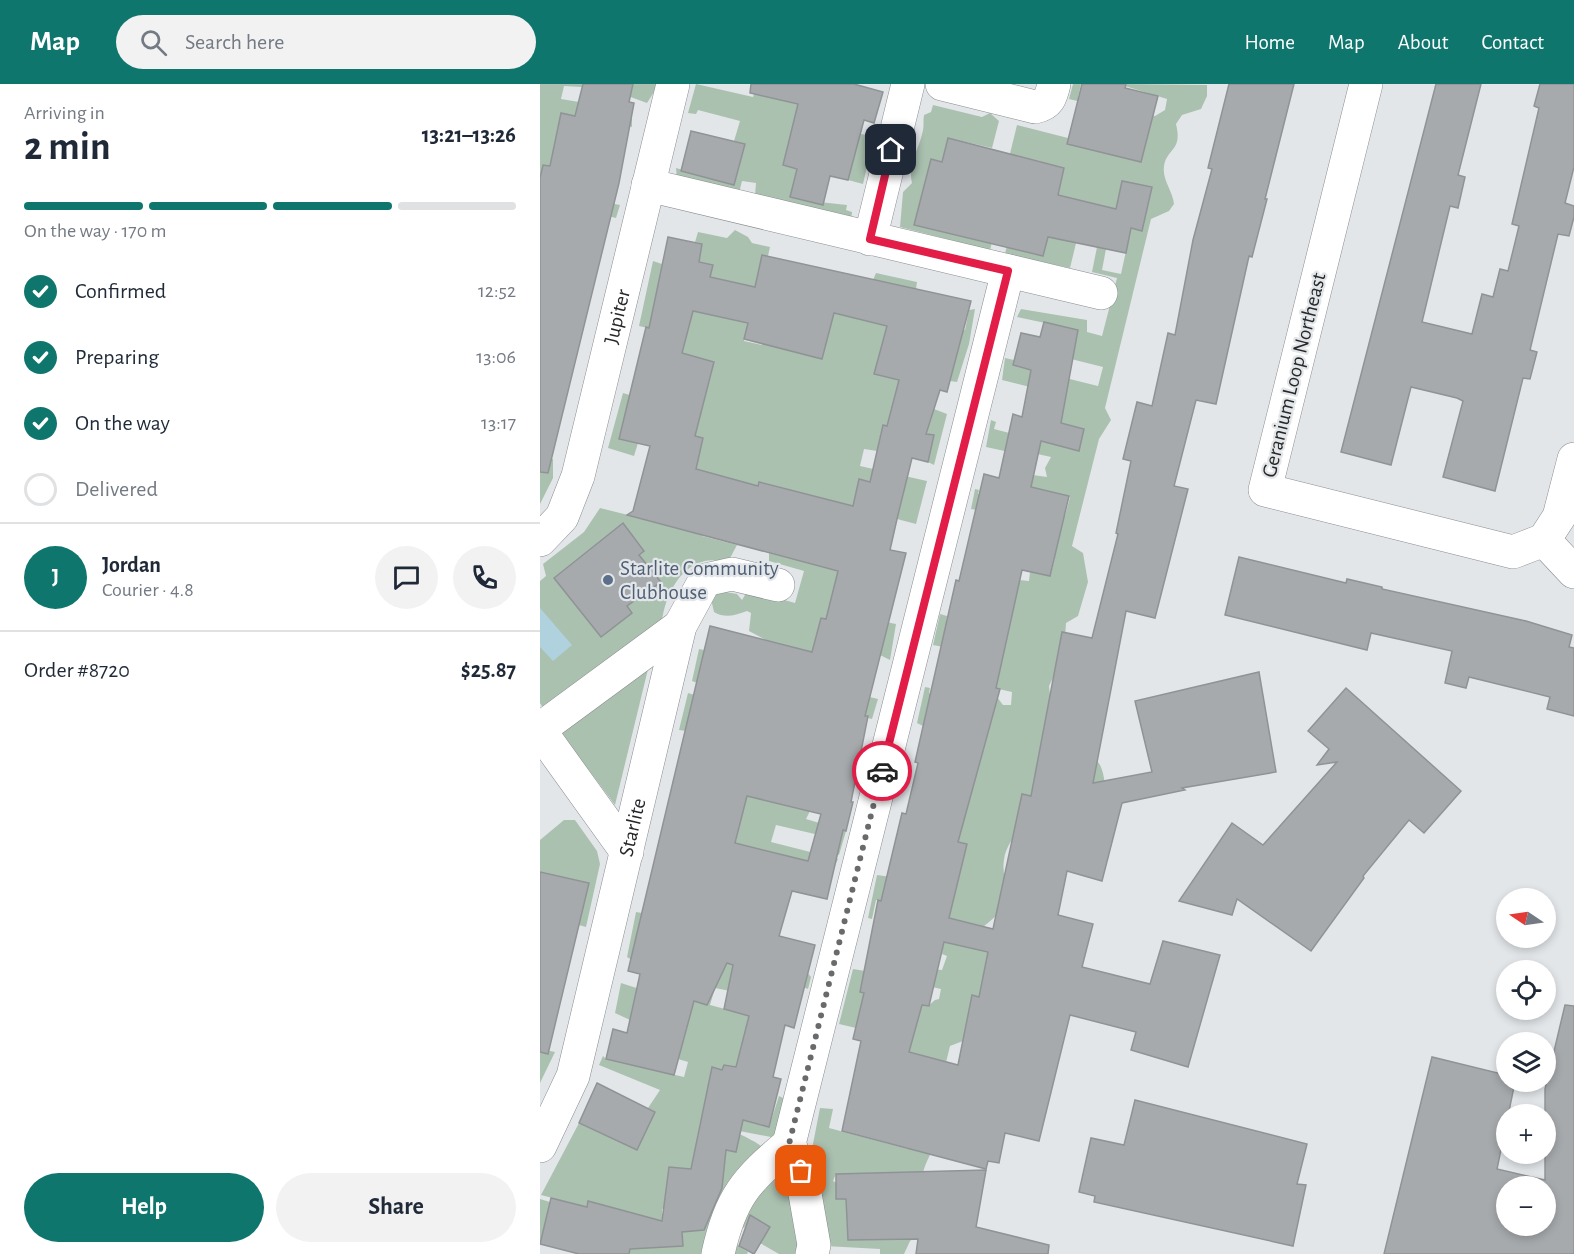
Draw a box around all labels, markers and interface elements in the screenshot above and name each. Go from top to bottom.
search box [116,15,536,69]
icon: search [137,26,170,59]
text: Map [30,28,80,56]
text: Search here [185,31,284,53]
text: Home [1244,32,1295,53]
text: Map [1328,32,1365,53]
text: About [1398,32,1448,53]
text: Contact [1481,32,1544,53]
text: Arriving in [24,103,105,123]
text: 13:21–13:26 [422,124,516,146]
pin [865,124,916,175]
text: 2 min [24,128,111,167]
icon: home [874,133,907,166]
text: On the way · 170 m [24,221,167,241]
street label: Geranium Loop Northeast [1258,270,1330,479]
icon: check [24,275,57,308]
text: Confirmed [75,280,166,302]
text: 12:52 [478,281,516,301]
street label: Jupiter [600,287,633,346]
icon: check [24,341,57,374]
text: Preparing [75,346,159,368]
text: 13:06 [476,347,516,367]
icon: check [24,407,57,440]
text: On the way [75,412,170,434]
text: 13:17 [481,413,516,433]
text: Delivered [75,478,158,500]
button: chat [375,546,438,609]
button: phone [453,546,516,609]
text: Jordan [102,554,161,576]
place label: Starlite Community Clubhouse [620,558,779,603]
text: J [52,566,59,588]
marker: Starlite Community Clubhouse [601,573,615,587]
text: Courier · 4.8 [102,580,194,600]
text: Order #8720 [24,659,130,681]
text: $25.87 [461,659,516,681]
courier [852,741,912,801]
icon: car [866,755,899,788]
street label: Starlite [615,796,649,859]
north arrow [1496,888,1556,948]
map controls [1496,888,1556,1236]
button: locate [1496,960,1556,1020]
button: layers [1496,1032,1556,1092]
button: + [1496,1104,1556,1164]
pin [775,1145,826,1196]
icon: bag [784,1154,817,1187]
button: Help [24,1173,264,1242]
button: Share [276,1173,516,1242]
button: − [1496,1176,1556,1236]

